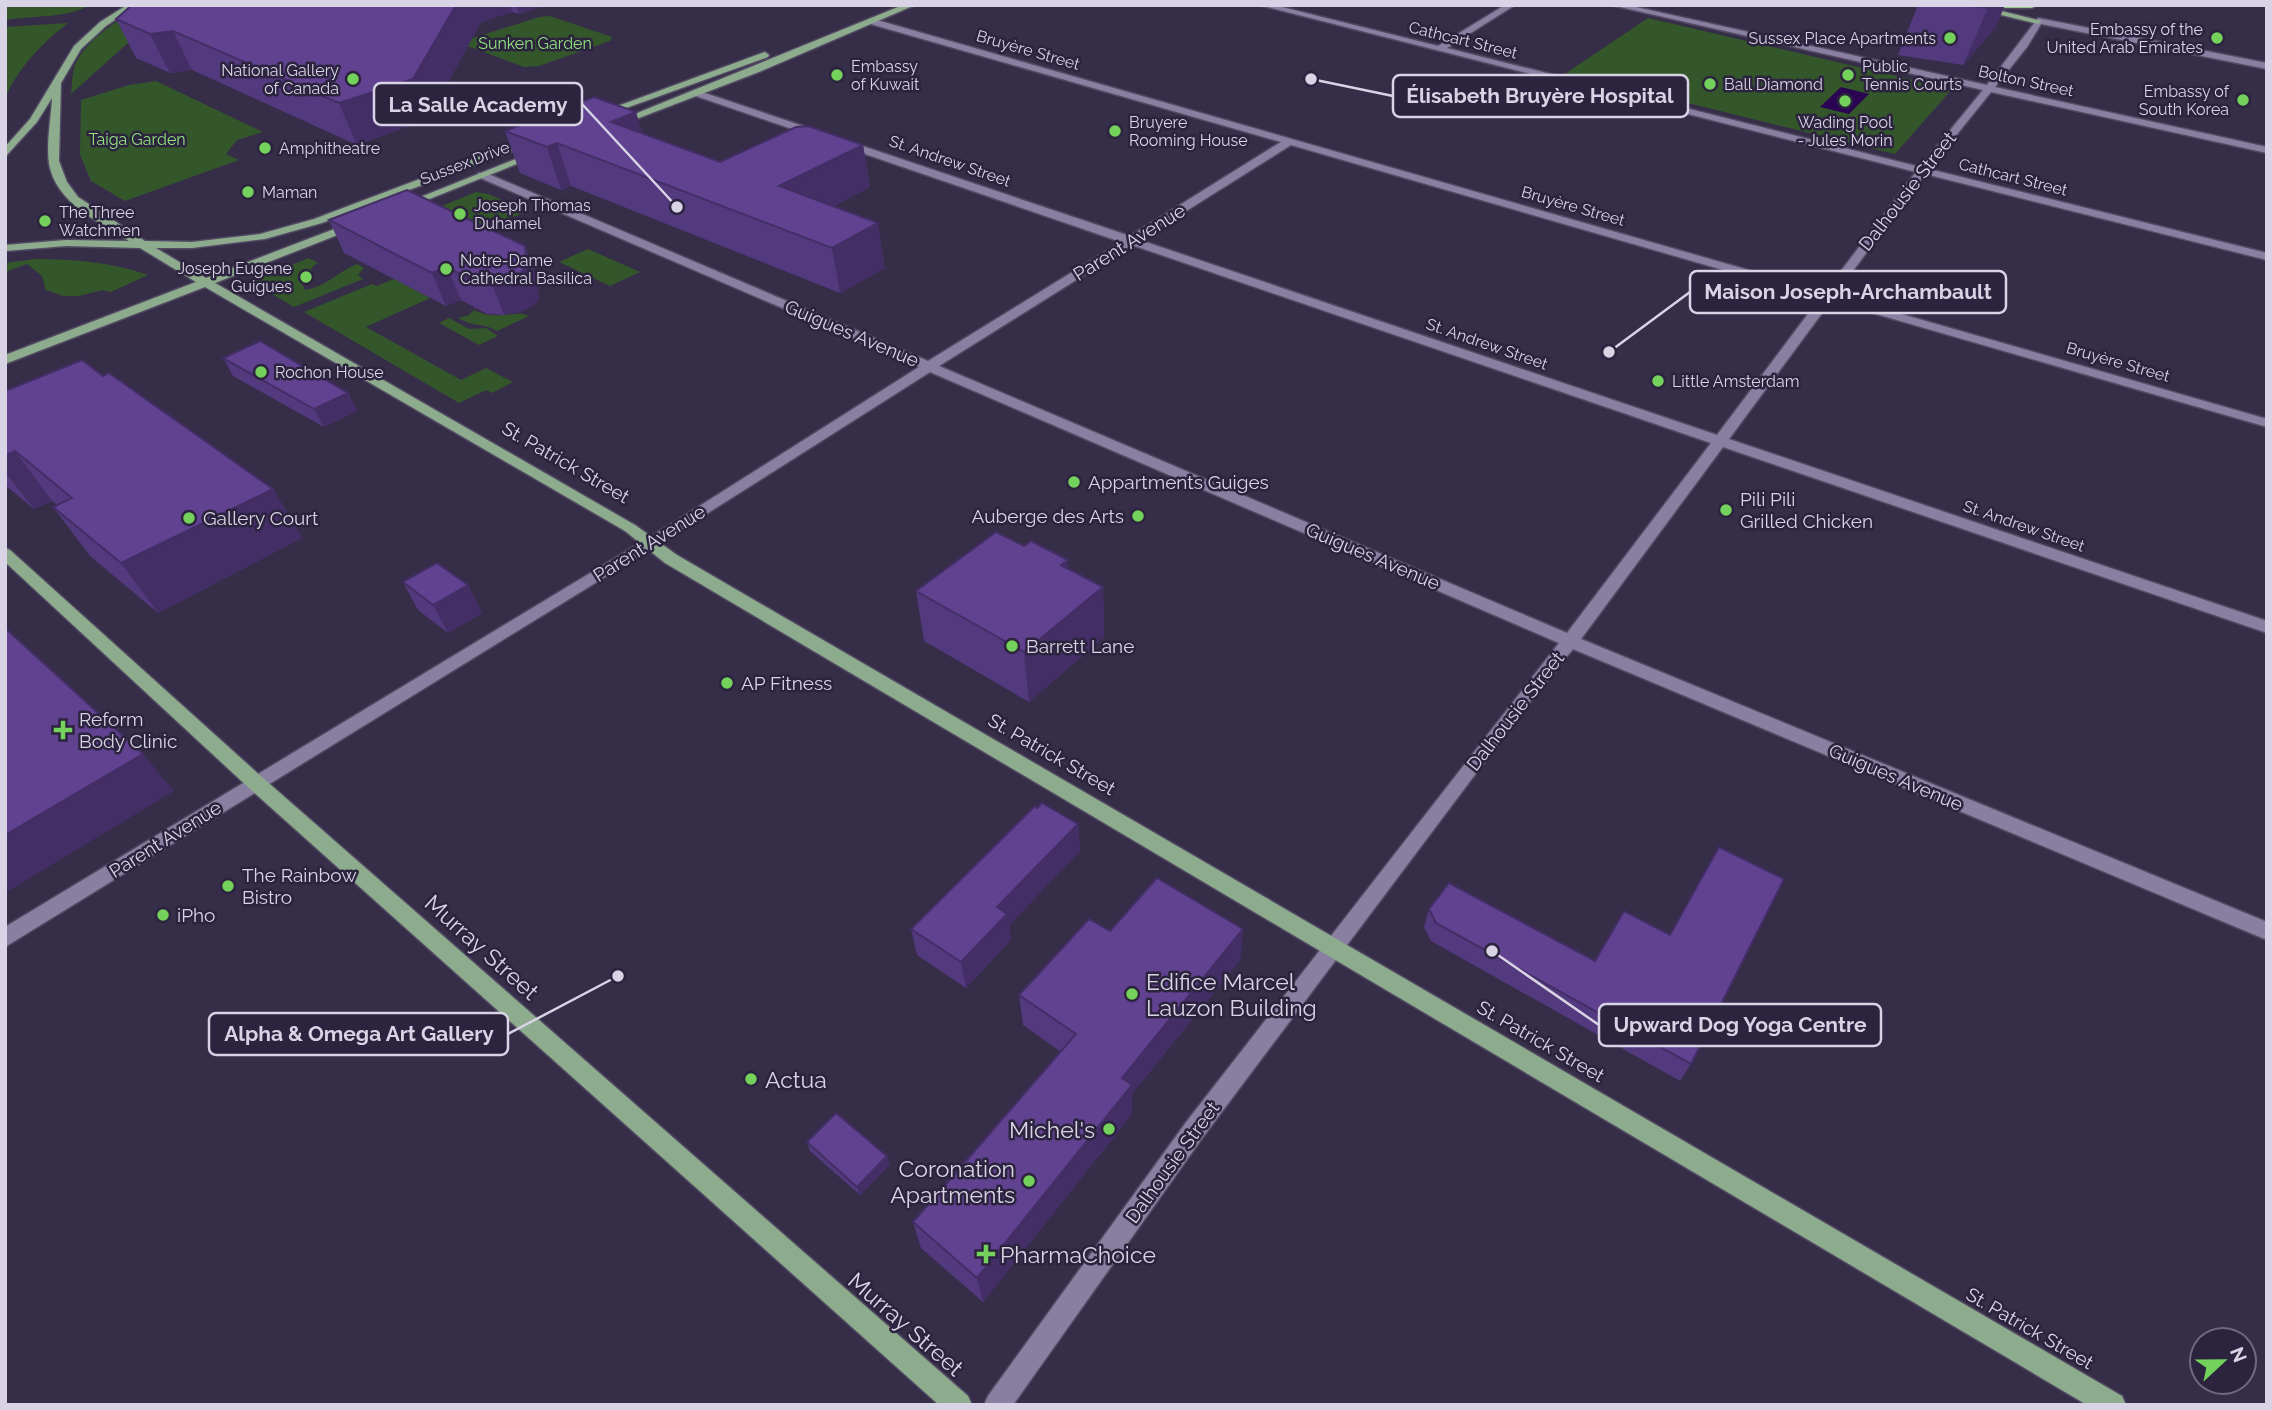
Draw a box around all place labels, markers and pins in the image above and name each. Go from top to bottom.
place label: Embassy of the United Arab Emirates [2047,20,2203,57]
place label: Sussex Place Apartments [1749,29,1936,48]
marker: Sussex Place Apartments [1942,30,1958,46]
marker: Embassy of the United Arab Emirates [2209,30,2225,46]
place label: Embassy of Kuwait [851,57,920,94]
place label: Public Tennis Courts [1862,57,1962,94]
place label: National Gallery of Canada [221,61,339,98]
marker: Embassy of Kuwait [829,67,845,83]
marker: Public Tennis Courts [1840,67,1856,83]
marker: National Gallery of Canada [345,71,361,87]
callout: Élisabeth Bruyère Hospital [1393,75,1688,117]
place label: Ball Diamond [1724,75,1823,94]
marker: Ball Diamond [1702,76,1718,92]
place label: Embassy of South Korea [2139,82,2230,119]
callout: La Salle Academy [374,83,582,125]
marker: Embassy of South Korea [2235,92,2251,108]
marker: Wading Pool - Jules Morin [1837,93,1853,109]
place label: Bruyere Rooming House [1129,113,1248,150]
place label: Wading Pool - Jules Morin [1798,113,1893,150]
marker: Bruyere Rooming House [1107,123,1123,139]
place label: Amphitheatre [279,139,380,158]
marker: Amphitheatre [257,140,273,156]
place label: Maman [262,183,317,202]
marker: Maman [240,184,256,200]
place label: Joseph Thomas Duhamel [474,196,591,233]
place label: The Three Watchmen [59,203,140,240]
marker: Joseph Thomas Duhamel [452,206,468,222]
marker: The Three Watchmen [37,213,53,229]
place label: Notre-Dame Cathedral Basilica [460,251,592,288]
place label: Joseph Eugene Guigues [177,259,292,296]
marker: Notre-Dame Cathedral Basilica [438,261,454,277]
marker: Joseph Eugene Guigues [298,269,314,285]
callout: Maison Joseph-Archambault [1690,271,2006,313]
place label: Rochon House [275,363,384,382]
marker: Rochon House [253,364,269,380]
place label: Little Amsterdam [1672,372,1800,391]
marker: Little Amsterdam [1650,373,1666,389]
place label: Appartments Guiges [1088,471,1269,493]
marker: Appartments Guiges [1066,474,1082,490]
place label: Pili Pili Grilled Chicken [1740,488,1873,532]
marker: Pili Pili Grilled Chicken [1718,502,1734,518]
place label: Auberge des Arts [972,505,1124,527]
place label: Gallery Court [203,507,319,529]
marker: Auberge des Arts [1130,508,1146,524]
marker: Gallery Court [181,510,197,526]
place label: Barrett Lane [1026,635,1134,657]
marker: Barrett Lane [1004,638,1020,654]
place label: AP Fitness [741,672,832,694]
marker: AP Fitness [719,675,735,691]
place label: Reform Body Clinic [79,708,177,752]
marker: Reform Body Clinic [53,720,73,740]
place label: The Rainbow Bistro [242,864,357,908]
marker: The Rainbow Bistro [220,878,236,894]
place label: iPho [177,904,215,926]
marker: iPho [155,907,171,923]
place label: Edifice Marcel Lauzon Building [1146,968,1317,1021]
marker: Edifice Marcel Lauzon Building [1124,986,1140,1002]
callout: Upward Dog Yoga Centre [1599,1004,1881,1046]
callout: Alpha & Omega Art Gallery [209,1013,508,1055]
place label: Actua [765,1066,827,1093]
marker: Actua [743,1071,759,1087]
place label: Michel's [1009,1116,1095,1143]
marker: Michel's [1101,1121,1117,1137]
place label: Coronation Apartments [890,1155,1015,1208]
marker: Coronation Apartments [1021,1173,1037,1189]
place label: PharmaChoice [1000,1241,1156,1268]
marker: PharmaChoice [978,1246,994,1262]

